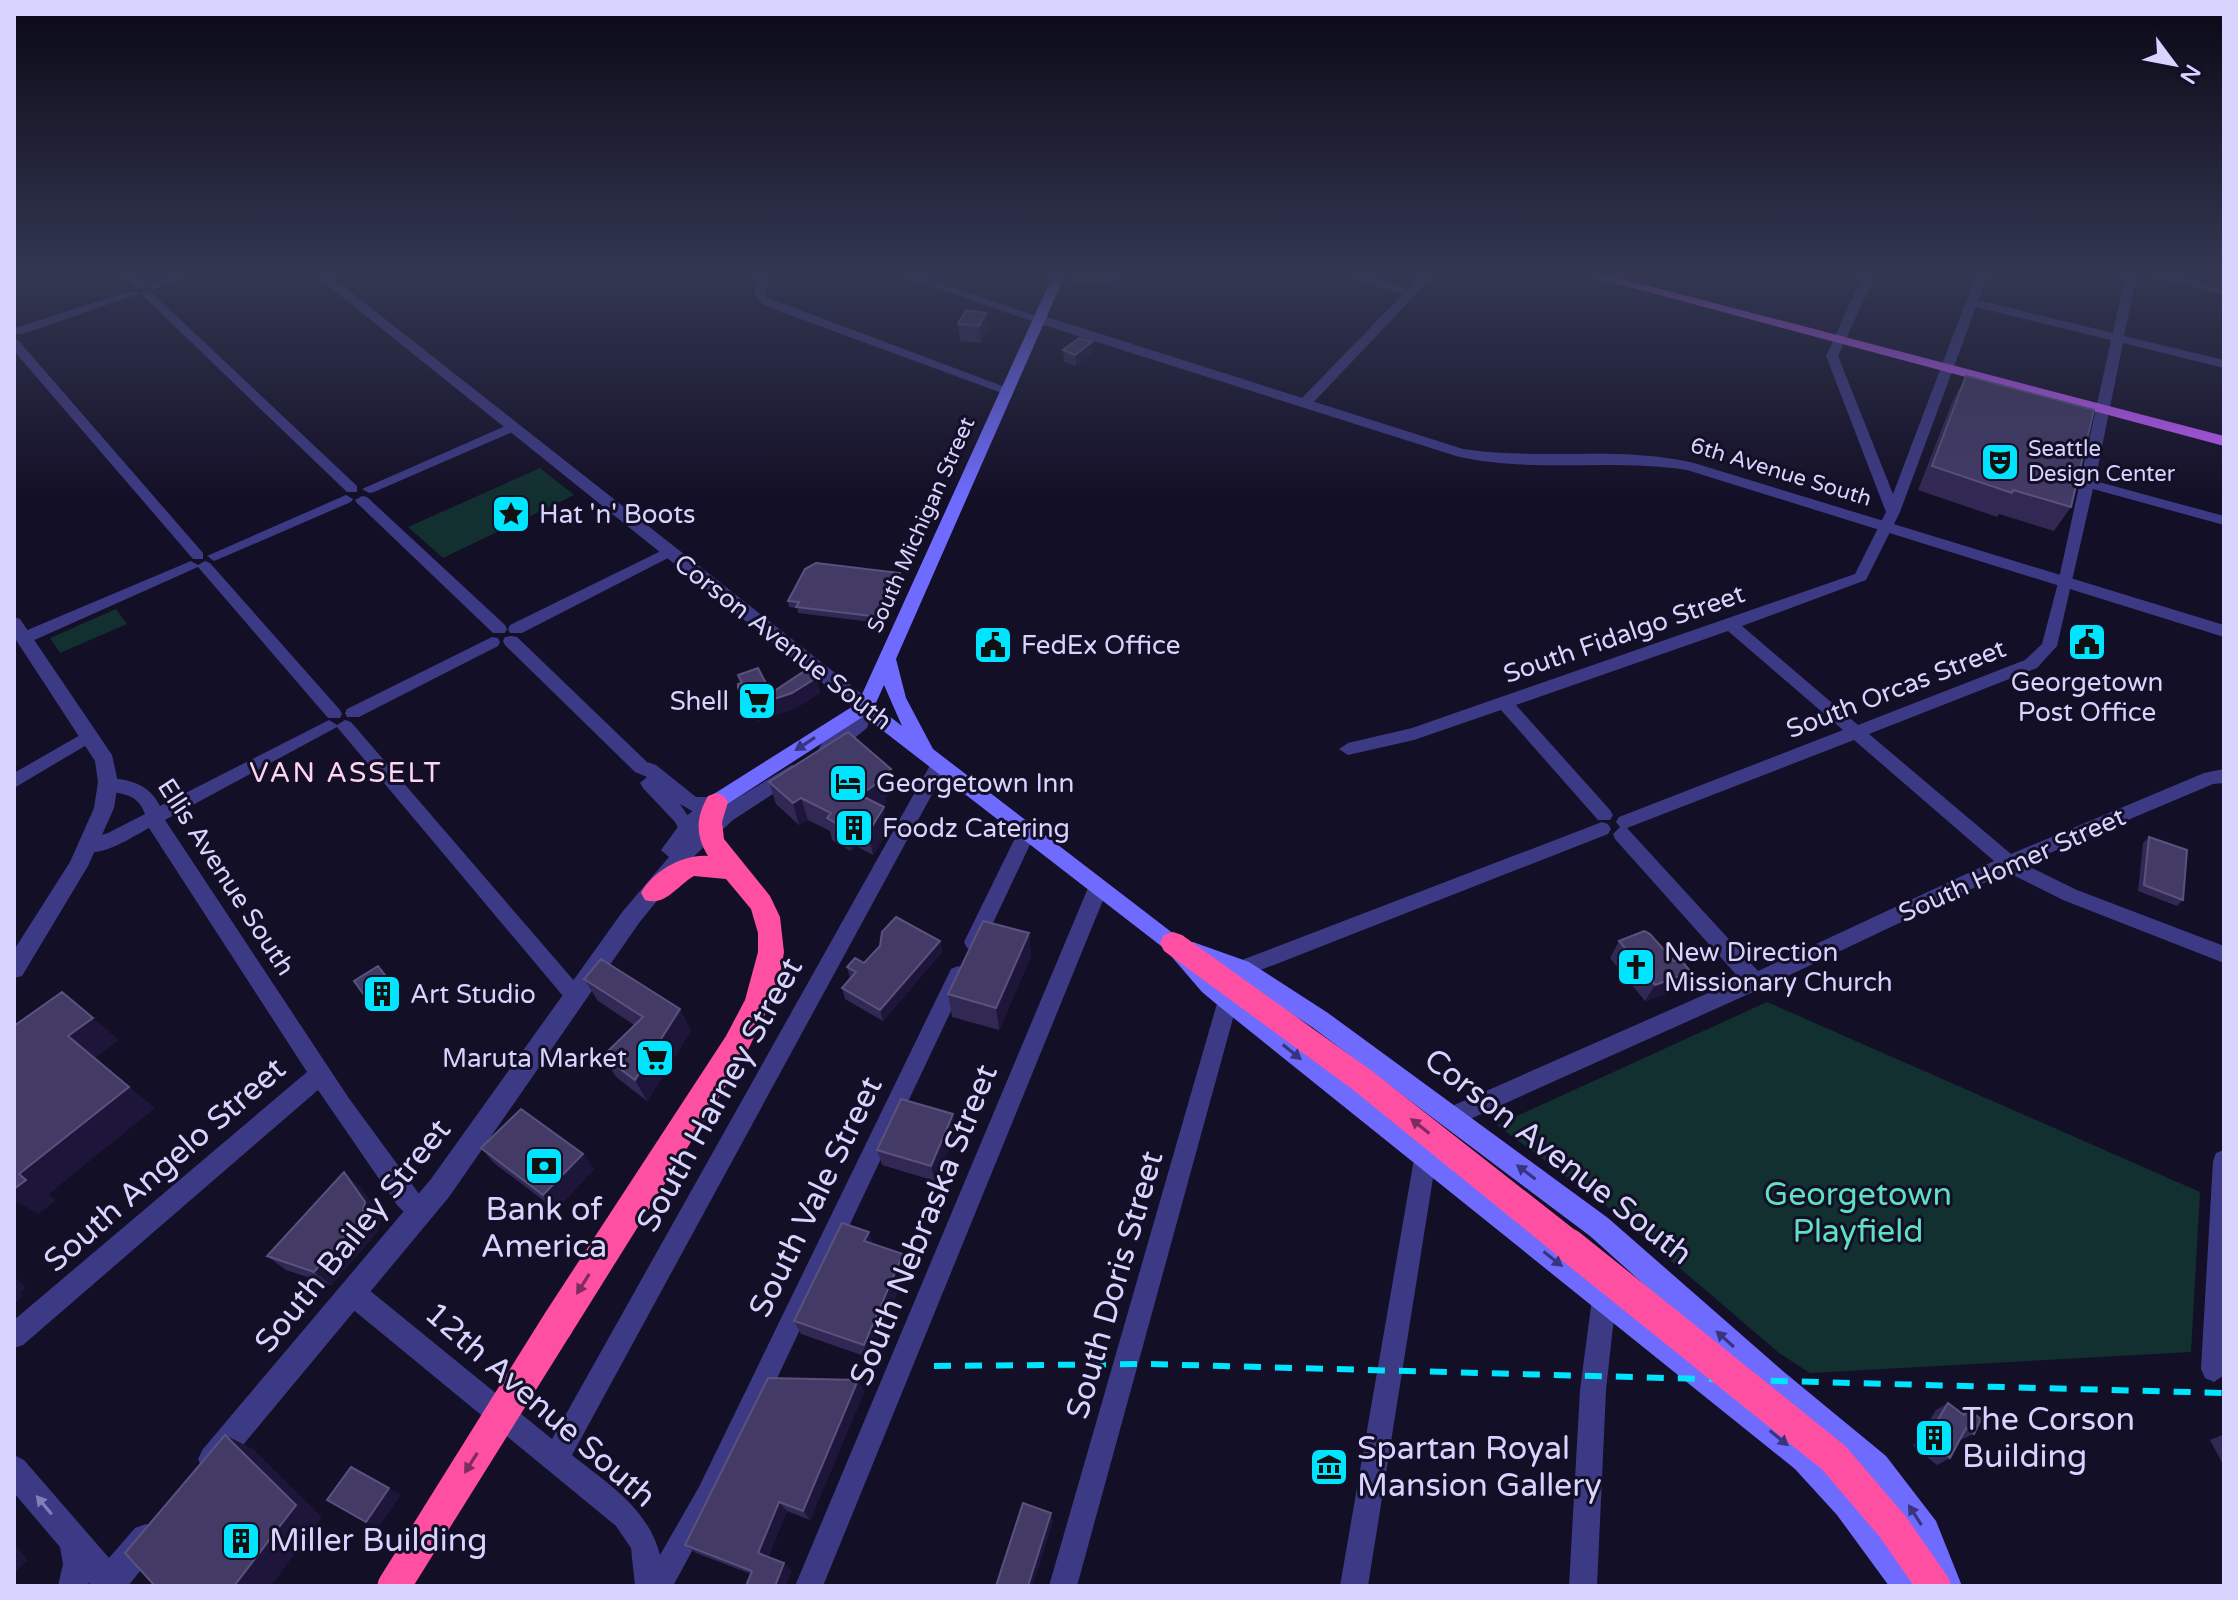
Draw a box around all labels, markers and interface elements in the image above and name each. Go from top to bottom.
north arrow [2134,24,2214,104]
text: N [2174,60,2206,88]
street label: South Michigan Street [862,413,980,637]
street label: 6th Avenue South [1687,432,1875,512]
place label: Seattle Design Center [2028,436,2176,487]
theatre icon: Seattle Design Center [1979,441,2021,483]
place icon: Hat 'n' Boots [490,493,532,535]
place label: Hat 'n' Boots [539,499,696,530]
street label: Corson Avenue South [668,547,898,737]
street label: South Fidalgo Street [1499,578,1749,690]
public building icon: Georgetown Post Office [2066,621,2108,663]
public building icon: FedEx Office [972,624,1014,666]
place label: FedEx Office [1021,630,1180,661]
street label: South Orcas Street [1782,633,2010,745]
place label: Georgetown Post Office [2011,667,2163,728]
supermarket icon: Shell [736,680,778,722]
place label: Shell [670,686,729,717]
one-way arrow [794,736,815,751]
district label: VAN ASSELT [249,756,443,790]
hotel icon: Georgetown Inn [827,762,869,804]
place label: Georgetown Inn [876,768,1074,799]
street label: Ellis Avenue South [151,773,301,981]
street label: South Homer Street [1894,801,2130,929]
building icon: Foodz Catering [833,807,875,849]
place label: Foodz Catering [882,813,1070,844]
place label: New Direction Missionary Church [1664,937,1893,998]
church icon: New Direction Missionary Church [1615,946,1657,988]
street label: South Harney Street [629,951,811,1239]
building icon: Art Studio [361,973,403,1015]
place label: Art Studio [410,979,536,1010]
supermarket icon: Maruta Market [634,1037,676,1079]
street label: Corson Avenue South [1417,1041,1699,1273]
place label: Maruta Market [442,1043,627,1074]
one-way arrow [1282,1043,1302,1060]
street label: South Angelo Street [37,1050,293,1280]
street label: South Nebraska Street [842,1059,1006,1391]
street label: South Vale Street [741,1070,891,1324]
street label: South Bailey Street [247,1111,459,1361]
one-way arrow [1410,1119,1430,1135]
bank icon: Bank of America [523,1145,565,1187]
street label: South Doris Street [1059,1147,1171,1423]
one-way arrow [1516,1165,1536,1181]
park label: Georgetown Playfield [1764,1176,1952,1251]
place label: Bank of America [481,1191,607,1266]
one-way arrow [1543,1250,1564,1266]
one-way arrow [577,1273,591,1295]
street label: 12th Avenue South [417,1294,663,1516]
one-way arrow [1716,1331,1736,1348]
place label: The Corson Building [1962,1401,2135,1476]
building icon: The Corson Building [1913,1417,1955,1459]
one-way arrow [1769,1429,1789,1446]
place label: Spartan Royal Mansion Gallery [1357,1430,1602,1505]
museum icon: Spartan Royal Mansion Gallery [1308,1446,1350,1488]
one-way arrow [464,1452,479,1473]
one-way arrow [36,1496,53,1516]
one-way arrow [1907,1505,1922,1526]
building icon: Miller Building [220,1520,262,1562]
place label: Miller Building [269,1522,487,1560]

